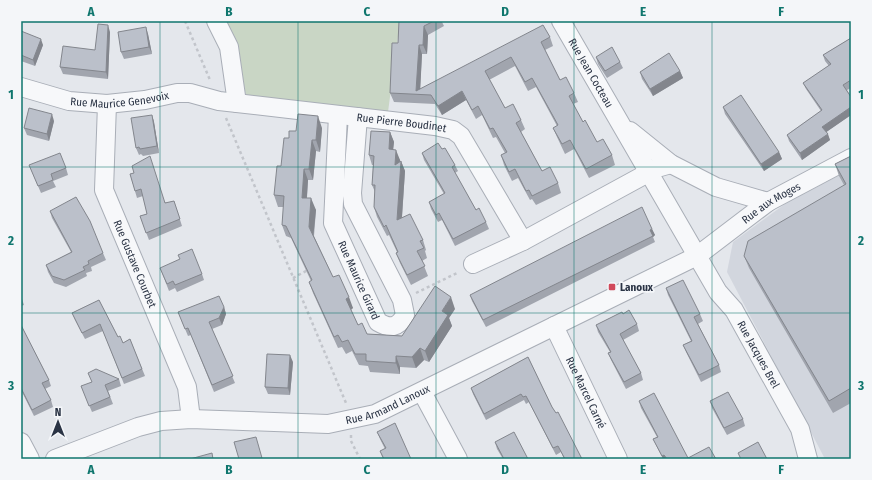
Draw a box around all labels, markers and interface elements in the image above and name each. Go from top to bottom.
text: A [86,4,95,19]
text: B [225,4,233,19]
text: C [364,4,371,19]
text: D [501,4,509,19]
text: E [640,4,646,19]
text: F [778,4,784,19]
street label: Rue Jean Cocteau [566,36,616,110]
text: 1 [8,87,14,102]
text: 1 [858,87,864,102]
street label: Rue Maurice Genevoix [70,88,170,111]
street label: Rue Pierre Boudinet [356,110,448,135]
street label: Rue aux Moges [739,179,803,226]
street label: Rue Gustave Courbet [111,218,159,310]
text: 2 [7,233,14,248]
text: 2 [857,233,864,248]
street label: Rue Maurice Girard [335,239,383,322]
place label: Lanoux [620,281,654,294]
marker: Lanoux [607,282,617,292]
street label: Rue Jacques Brel [735,318,783,390]
street label: Rue Marcel Carné [563,355,609,431]
text: 3 [7,378,14,393]
text: 3 [857,378,864,393]
street label: Rue Armand Lanoux [344,382,432,427]
north arrow [38,402,78,442]
text: N [55,406,61,419]
text: A [86,462,95,477]
text: B [225,462,233,477]
text: C [364,462,371,477]
text: D [501,462,509,477]
text: E [640,462,646,477]
text: F [778,462,784,477]

